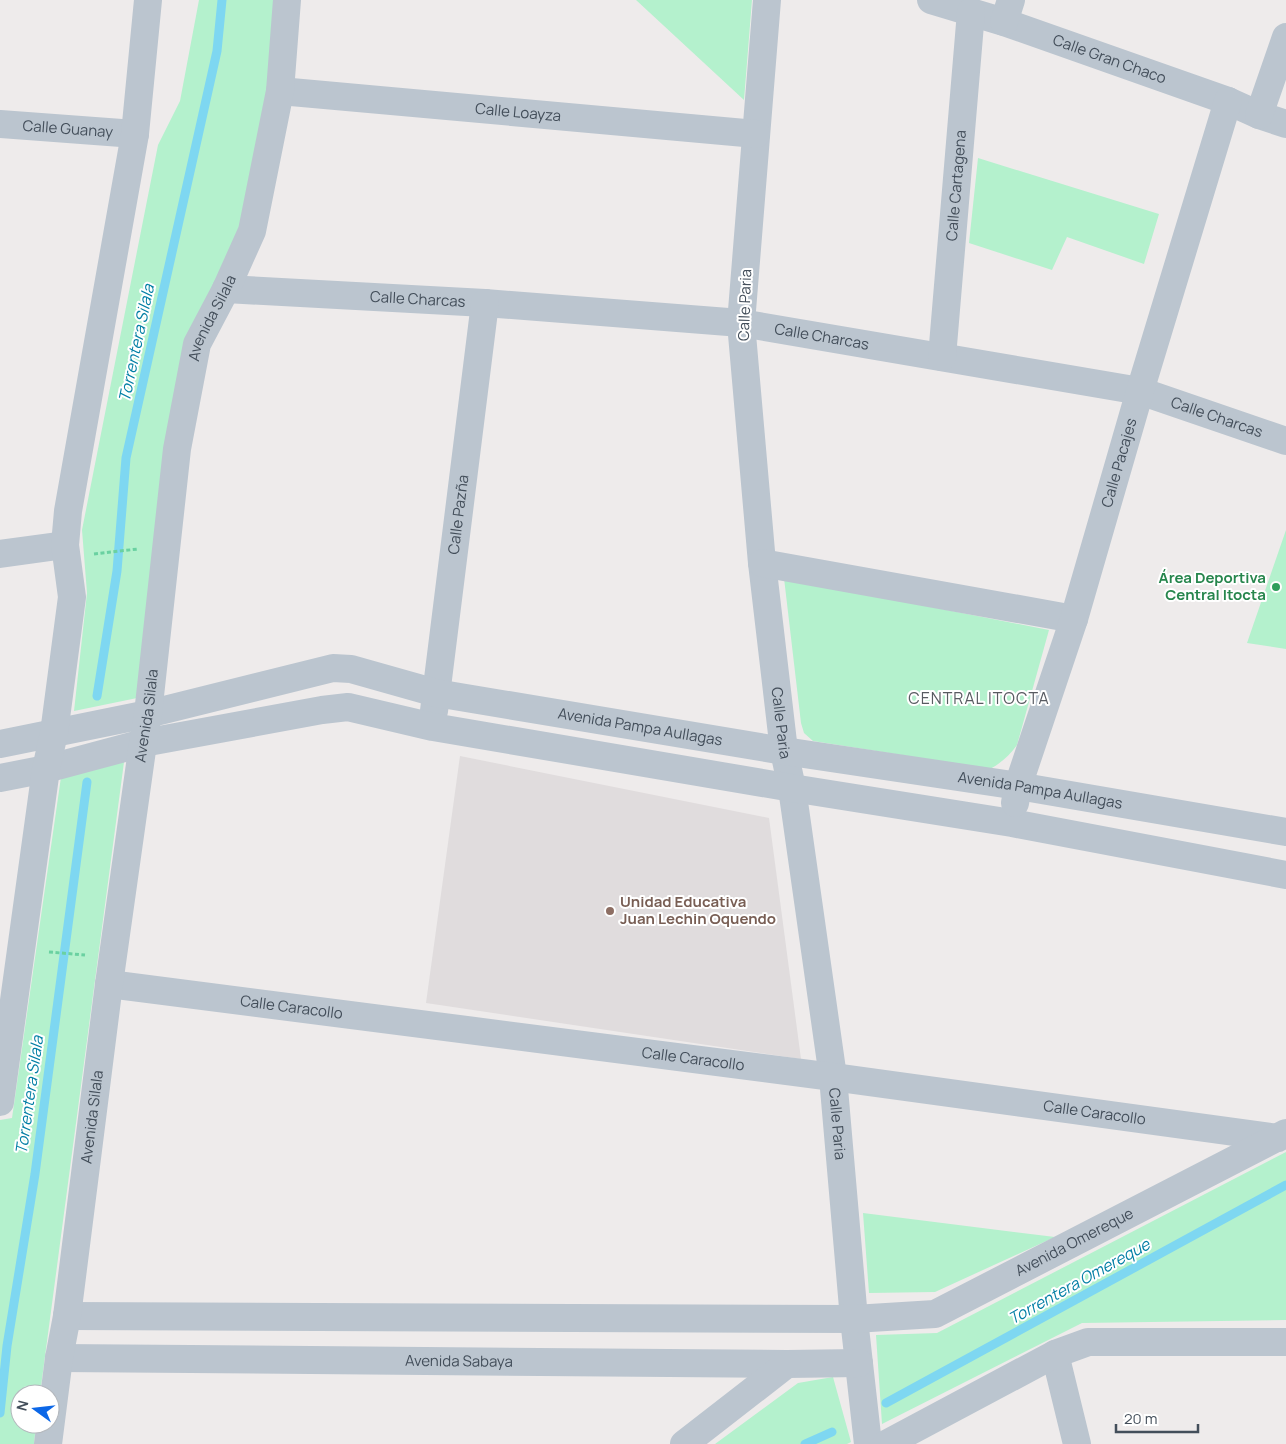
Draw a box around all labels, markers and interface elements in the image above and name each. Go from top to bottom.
street label: Calle Gran Chaco [1050,29,1169,88]
street label: Calle Loayza [474,98,562,126]
street label: Calle Guanay [22,115,114,142]
street label: Calle Cartagena [941,129,971,242]
street label: Calle Paria [733,269,756,341]
street label: Avenida Silala [183,271,241,363]
water label: Torrentera Silala [113,281,159,404]
street label: Calle Charcas [369,286,466,312]
street label: Calle Charcas [773,318,871,355]
street label: Calle Charcas [1168,391,1266,442]
street label: Calle Pacajes [1096,415,1142,510]
street label: Calle Pazña [443,473,473,556]
place label: Área Deportiva Central Itocta [1159,567,1266,605]
marker: Área Deportiva Central Itocta [1270,581,1282,593]
street label: Avenida Silala [129,668,163,764]
street label: Calle Paria [767,686,796,761]
district label: CENTRAL ITOCTA [908,687,1050,709]
street label: Avenida Pampa Aullagas [556,703,724,751]
street label: Avenida Pampa Aullagas [957,766,1124,814]
place label: Unidad Educativa Juan Lechin Oquendo [620,891,776,929]
marker: Unidad Educativa Juan Lechin Oquendo [604,905,616,917]
street label: Calle Caracollo [239,990,344,1024]
water label: Torrentera Silala [10,1033,48,1156]
street label: Calle Caracollo [641,1042,746,1076]
street label: Avenida Silala [75,1069,108,1165]
street label: Calle Paria [824,1087,851,1161]
street label: Calle Caracollo [1042,1095,1147,1130]
street label: Avenida Omereque [1011,1202,1137,1281]
water label: Torrentera Omereque [1004,1232,1155,1329]
street label: Avenida Sabaya [405,1350,513,1372]
north arrow [10,1384,60,1434]
text: N [11,1398,32,1413]
scale bar [1116,1402,1198,1434]
text: 20 m [1124,1408,1157,1429]

